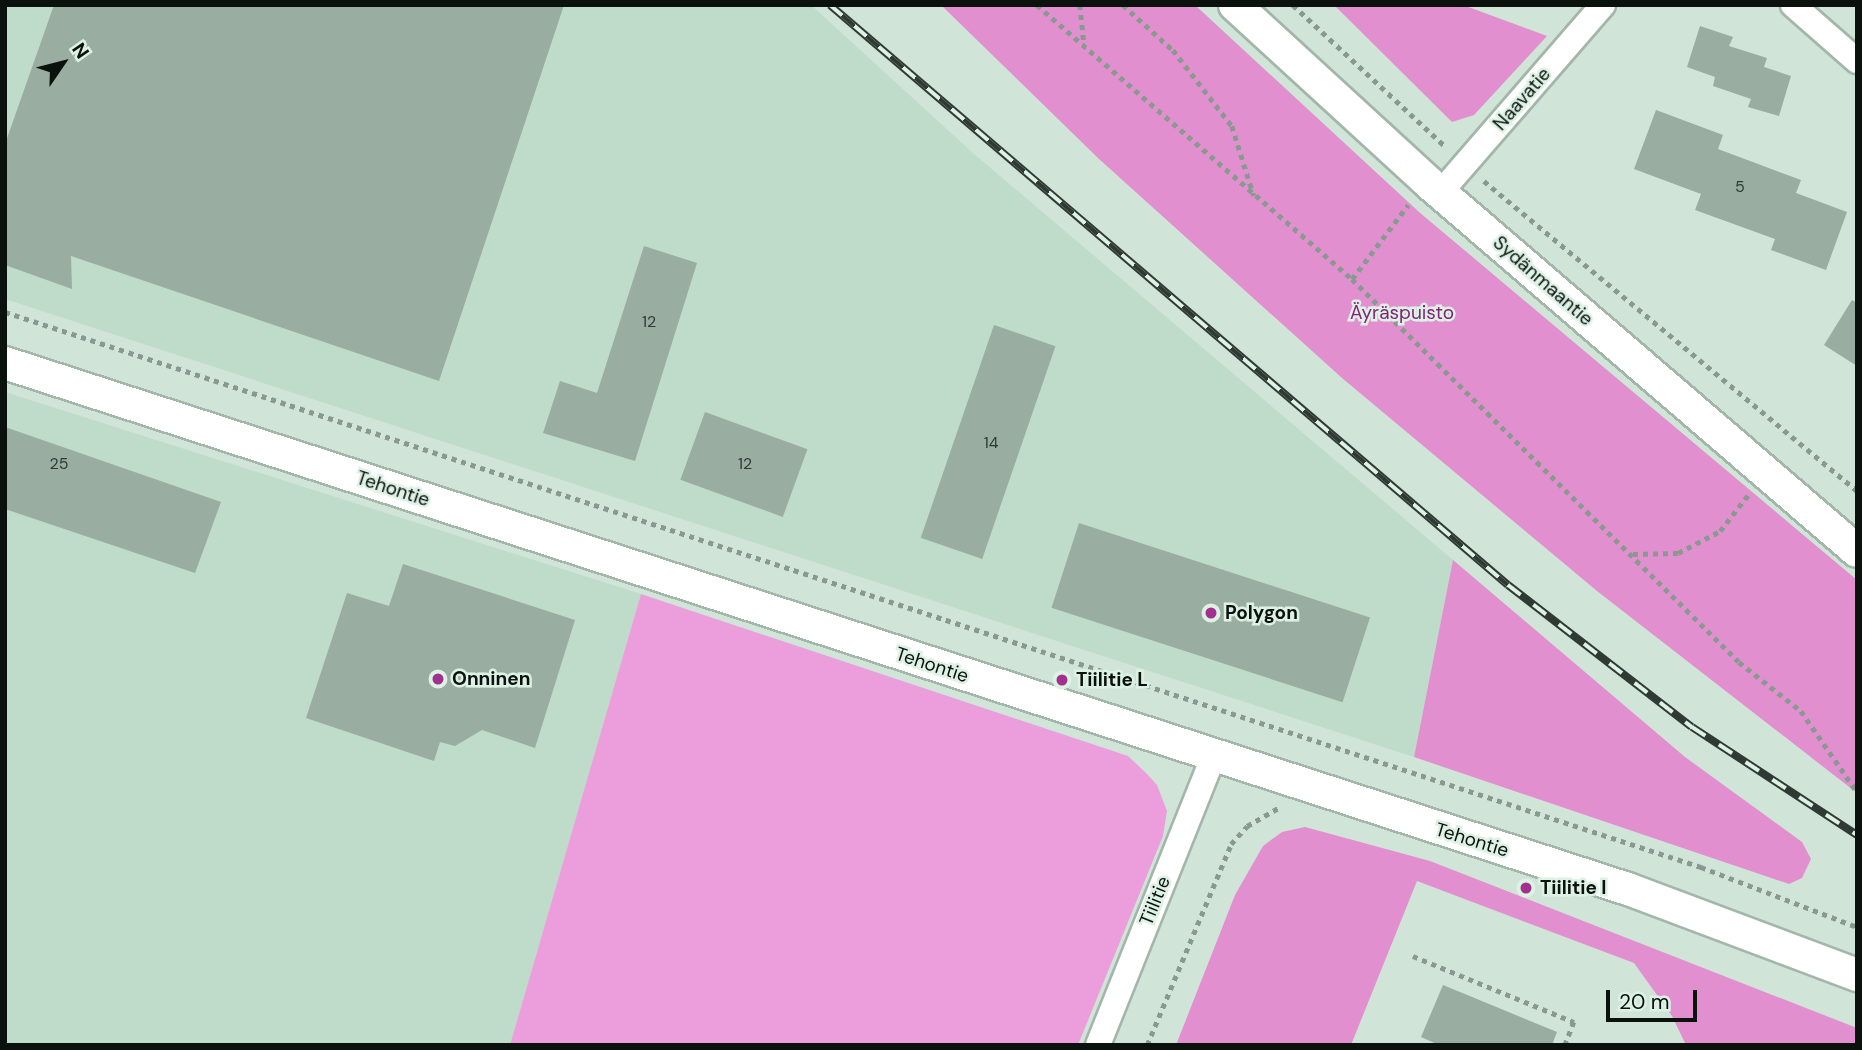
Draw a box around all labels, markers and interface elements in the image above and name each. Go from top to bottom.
north arrow [28,28,98,98]
text: N [66,38,95,64]
street label: Naavatie [1489,63,1555,135]
house number: 5 [1735,177,1745,197]
street label: Sydänmaantie [1488,231,1598,331]
park label: Äyräspuisto [1350,302,1454,324]
house number: 12 [642,312,656,332]
house number: 14 [984,433,998,453]
house number: 25 [50,454,68,474]
house number: 12 [738,454,752,474]
street label: Tehontie [354,466,432,512]
place label: Polygon [1225,602,1298,624]
marker: Polygon [1203,605,1219,621]
street label: Tehontie [893,642,971,688]
place label: Onninen [452,668,530,690]
place label: Tiilitie L [1076,669,1148,691]
marker: Onninen [430,671,446,687]
marker: Tiilitie L [1054,672,1070,688]
street label: Tehontie [1433,818,1511,862]
street label: Tiilitie [1135,873,1175,929]
place label: Tiilitie I [1540,877,1607,899]
marker: Tiilitie I [1518,880,1534,896]
scale bar [1610,976,1701,1020]
text: 20 m [1619,988,1670,1016]

